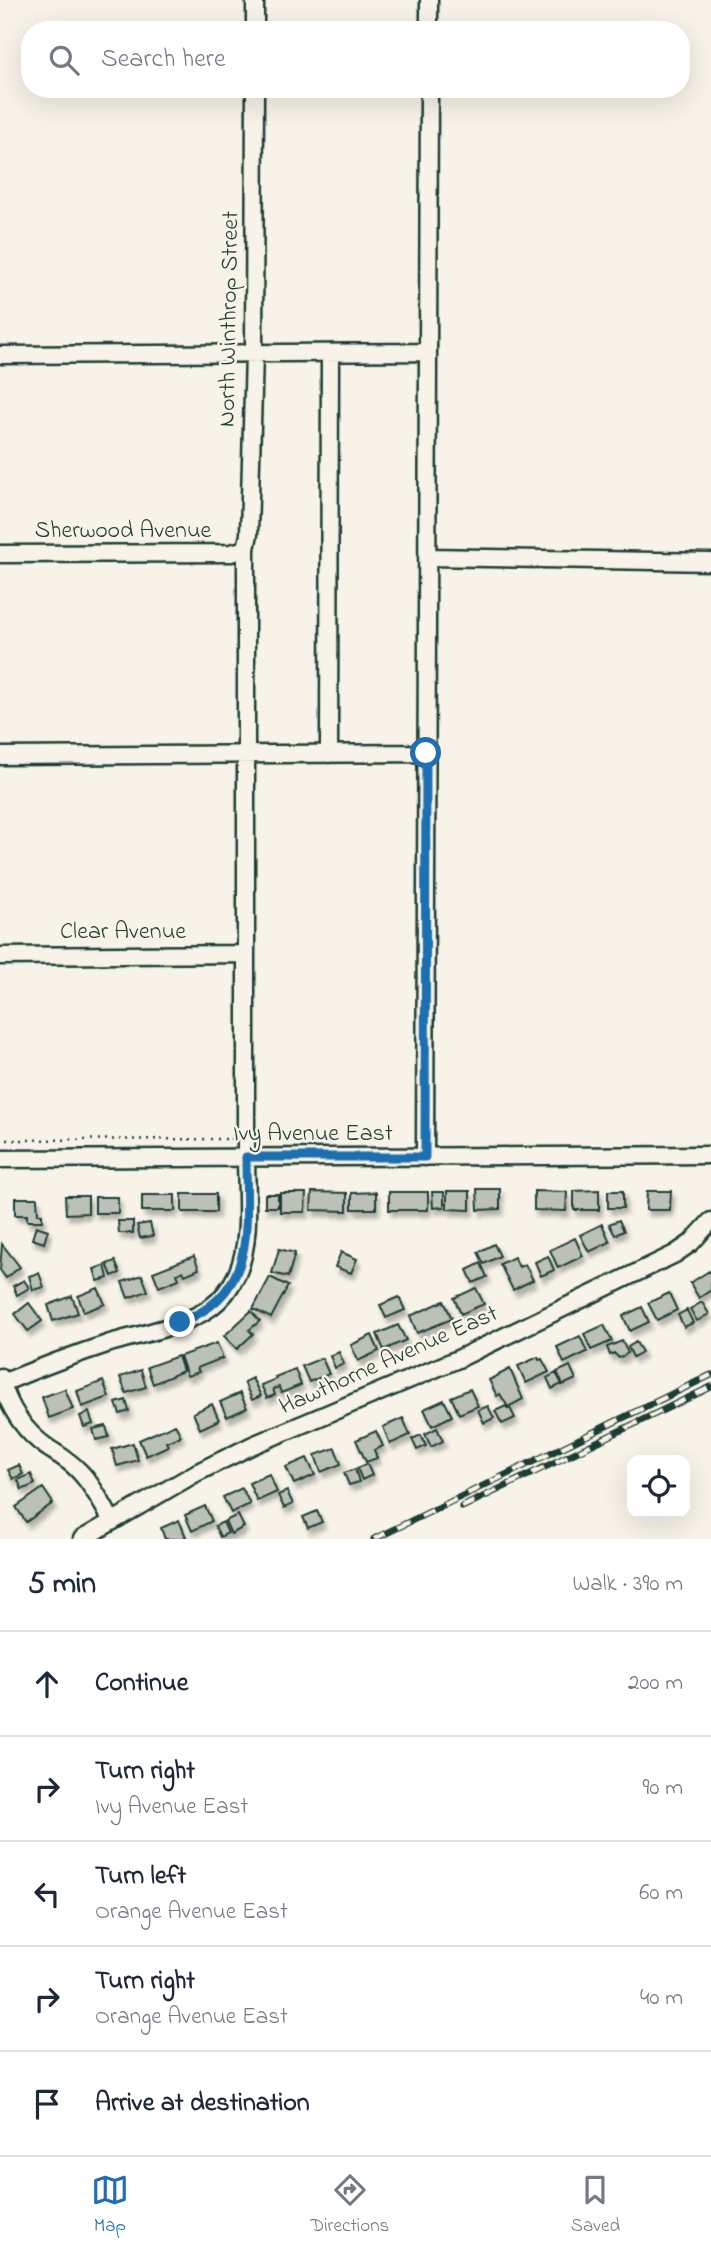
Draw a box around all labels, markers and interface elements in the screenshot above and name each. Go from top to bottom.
search box [21,21,690,98]
icon: search [45,41,83,79]
text: Search here [101,41,226,79]
street label: North Winthrop Street [211,210,249,428]
street label: Sherwood Avenue [35,514,212,549]
route start [410,737,441,768]
street label: Clear Avenue [60,915,186,950]
street label: Ivy Avenue East [233,1117,393,1153]
street label: Hawthorne Avenue East [274,1297,504,1425]
route end [164,1306,195,1337]
map controls [627,1455,690,1518]
button: locate [627,1455,690,1518]
text: 5 min [28,1563,96,1607]
text: Walk · 390 m [572,1568,683,1601]
icon: ahead [28,1665,66,1703]
text: Continue [95,1665,188,1703]
text: 200 m [628,1667,683,1700]
text: Turn right [95,1753,195,1791]
icon: right [28,1770,66,1808]
text: 90 m [643,1772,683,1805]
text: Ivy Avenue East [95,1791,248,1824]
text: Turn left [95,1858,186,1896]
icon: left [28,1875,66,1913]
text: 60 m [639,1877,683,1910]
text: Orange Avenue East [95,1896,288,1929]
text: Turn right [95,1963,195,2001]
icon: right [28,1980,66,2018]
text: 40 m [640,1982,683,2015]
text: Orange Avenue East [95,2001,288,2034]
icon: arrive [28,2085,66,2123]
text: Arrive at destination [95,2085,310,2123]
tab: Map [91,2171,129,2240]
tab: Directions [310,2171,389,2240]
tab: Saved [571,2171,620,2240]

